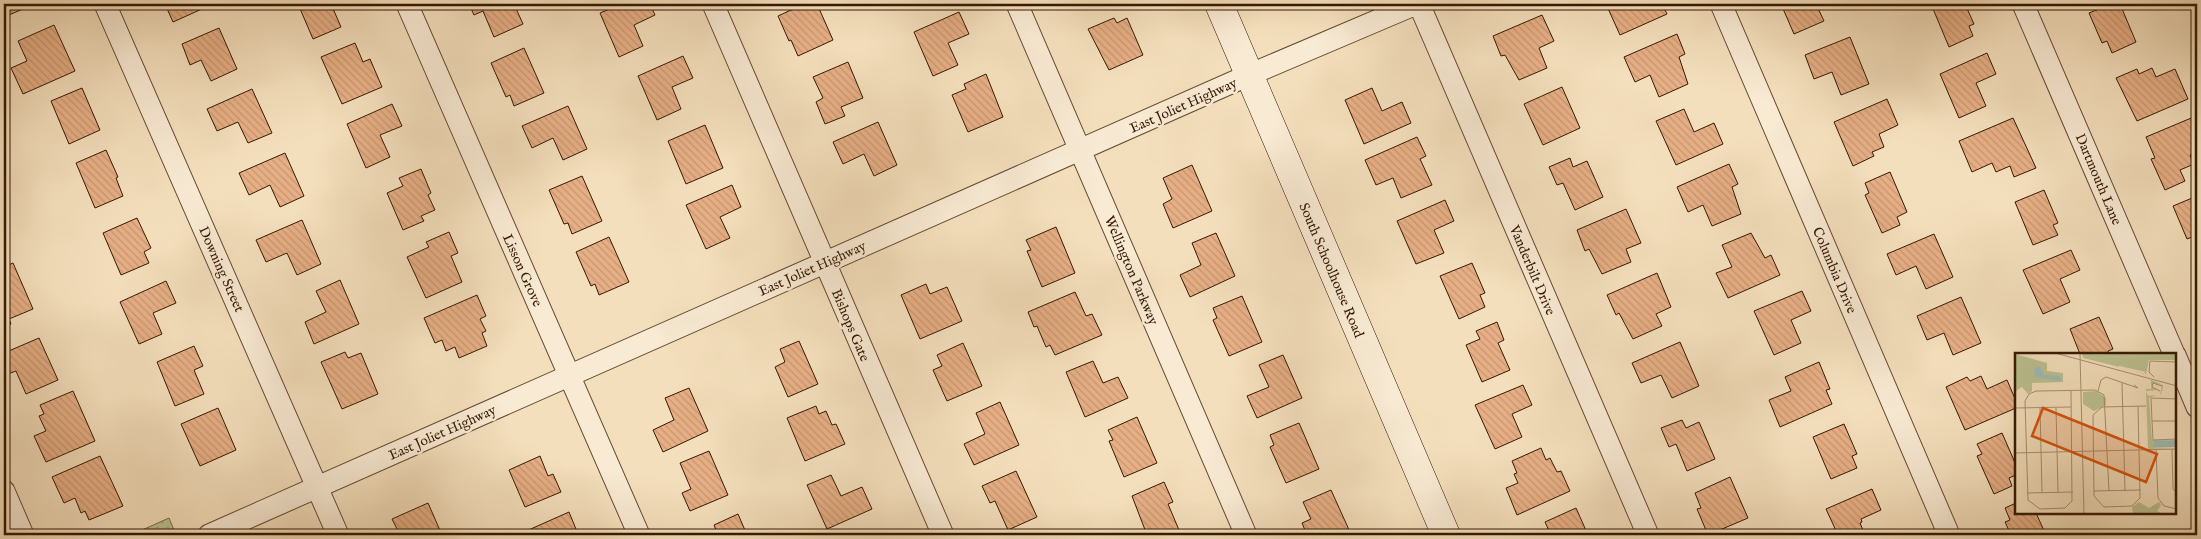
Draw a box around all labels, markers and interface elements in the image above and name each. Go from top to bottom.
street label: East Joliet Highway [1127,74,1240,138]
street label: Dartmouth Lane [2071,131,2126,229]
street label: South Schoolhouse Road [1294,200,1368,341]
street label: Wellington Parkway [1100,213,1162,328]
street label: Vanderbilt Drive [1505,222,1559,319]
street label: Downing Street [194,224,248,315]
street label: Columbia Drive [1808,224,1861,317]
street label: Lisson Grove [498,231,546,310]
street label: East Joliet Highway [756,237,869,301]
street label: Bishops Gate [827,286,874,365]
inset map [2015,353,2176,514]
street label: East Joliet Highway [386,401,499,465]

